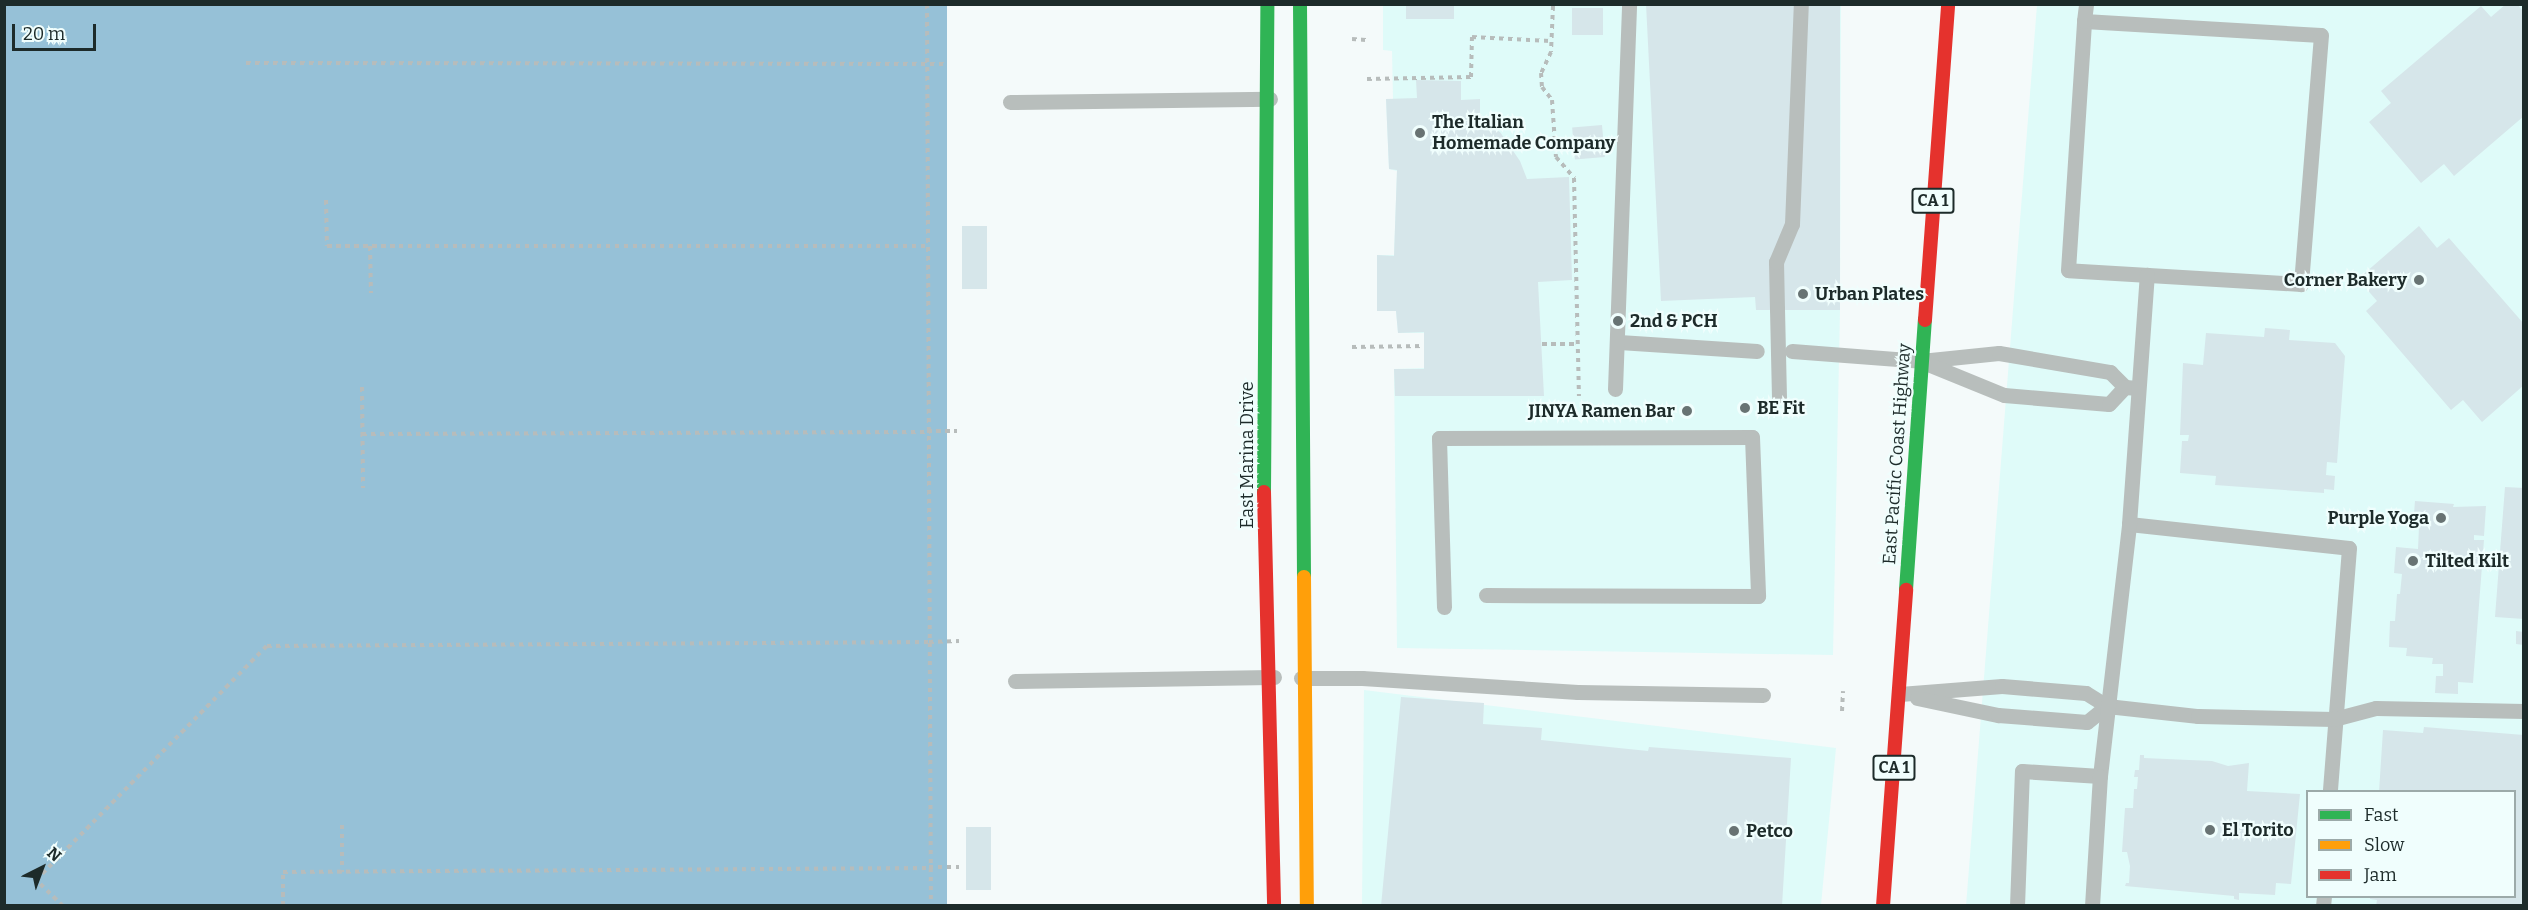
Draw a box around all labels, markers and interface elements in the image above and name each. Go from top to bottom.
scale bar [15,12,99,50]
text: 20 m [23,23,65,45]
place label: The Italian Homemade Company [1432,112,1615,154]
marker: The Italian Homemade Company [1413,126,1427,140]
road number: CA 1 [1910,188,1956,214]
place label: Corner Bakery [2284,269,2407,291]
marker: Corner Bakery [2412,273,2426,287]
place label: Urban Plates [1815,283,1924,305]
marker: Urban Plates [1796,287,1810,301]
place label: 2nd & PCH [1630,310,1718,332]
marker: 2nd & PCH [1611,314,1625,328]
street label: East Pacific Coast Highway [1878,343,1916,565]
street label: East Marina Drive [1236,381,1258,529]
place label: BE Fit [1757,397,1805,419]
place label: JINYA Ramen Bar [1528,400,1675,422]
marker: BE Fit [1738,401,1752,415]
marker: JINYA Ramen Bar [1680,404,1694,418]
place label: Purple Yoga [2328,507,2429,529]
marker: Purple Yoga [2434,511,2448,525]
place label: Tilted Kilt [2425,550,2509,572]
marker: Tilted Kilt [2406,554,2420,568]
road number: CA 1 [1872,755,1916,781]
legend [2306,790,2516,898]
text: Fast [2364,804,2399,826]
place label: El Torito [2222,819,2294,841]
place label: Petco [1746,820,1793,842]
marker: El Torito [2203,823,2217,837]
marker: Petco [1727,824,1741,838]
text: Slow [2364,834,2404,856]
north arrow [12,838,72,898]
text: N [43,843,65,865]
text: Jam [2364,864,2397,886]

